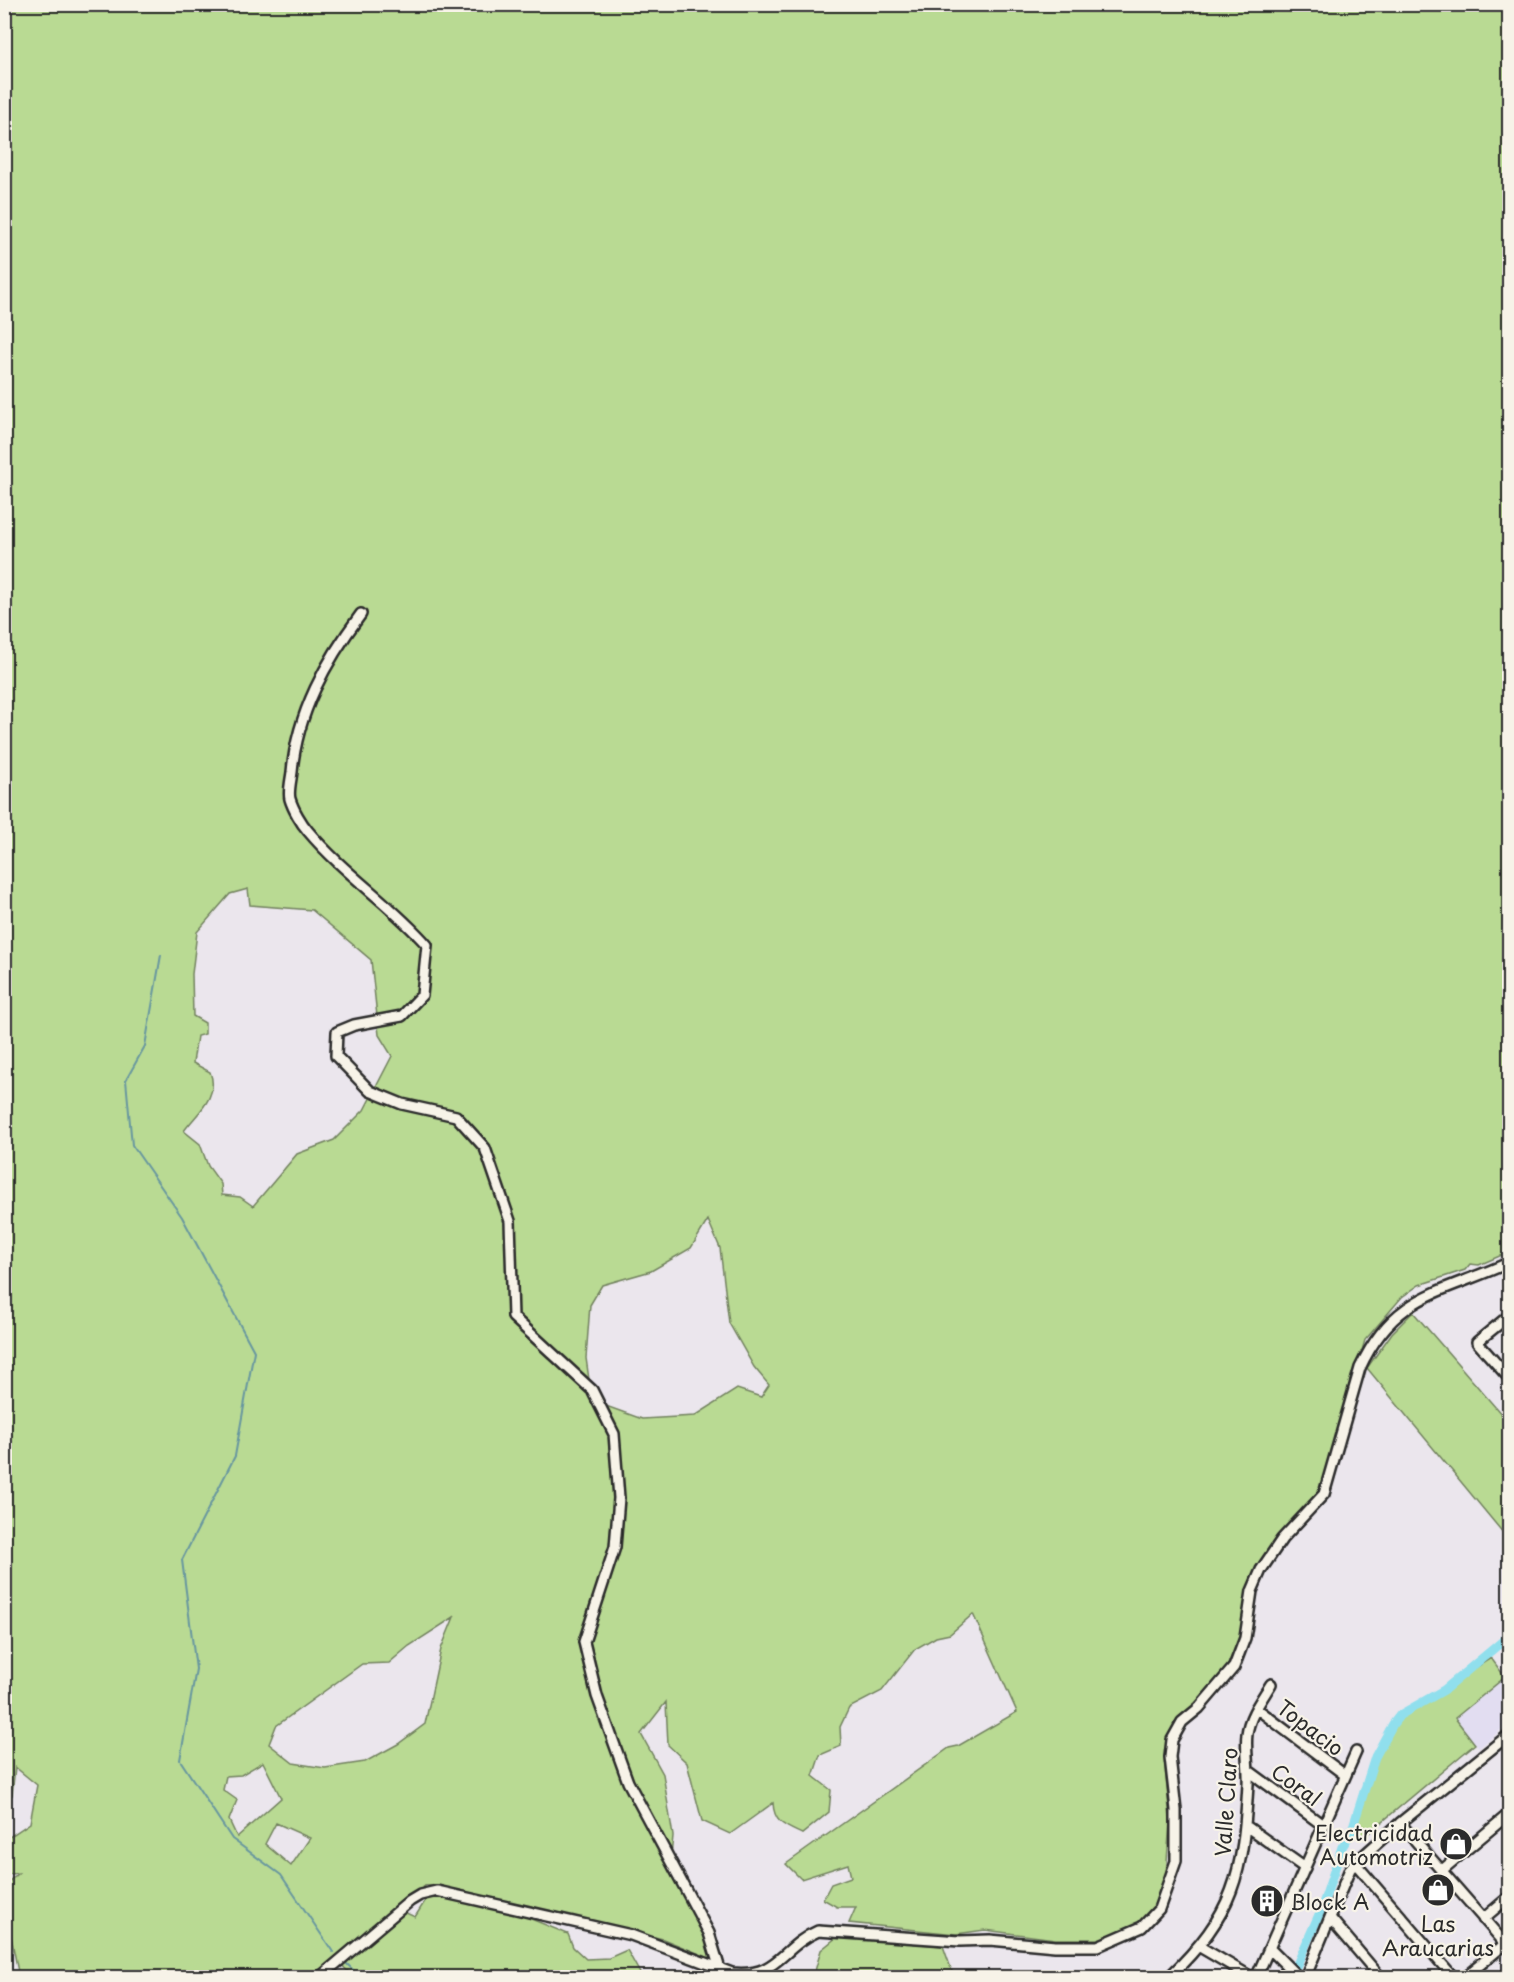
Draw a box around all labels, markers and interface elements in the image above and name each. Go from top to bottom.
street label: Topacio [1271,1691,1351,1763]
street label: Valle Claro [1205,1746,1245,1858]
street label: Coral [1265,1755,1329,1813]
place label: Electricidad Automotriz [1315,1816,1433,1872]
shop icon: Electricidad Automotriz [1438,1826,1474,1862]
shop icon: Las Araucarias [1420,1872,1456,1908]
building icon: Block A [1249,1883,1285,1919]
place label: Block A [1290,1885,1369,1917]
place label: Las Araucarias [1382,1907,1494,1963]

